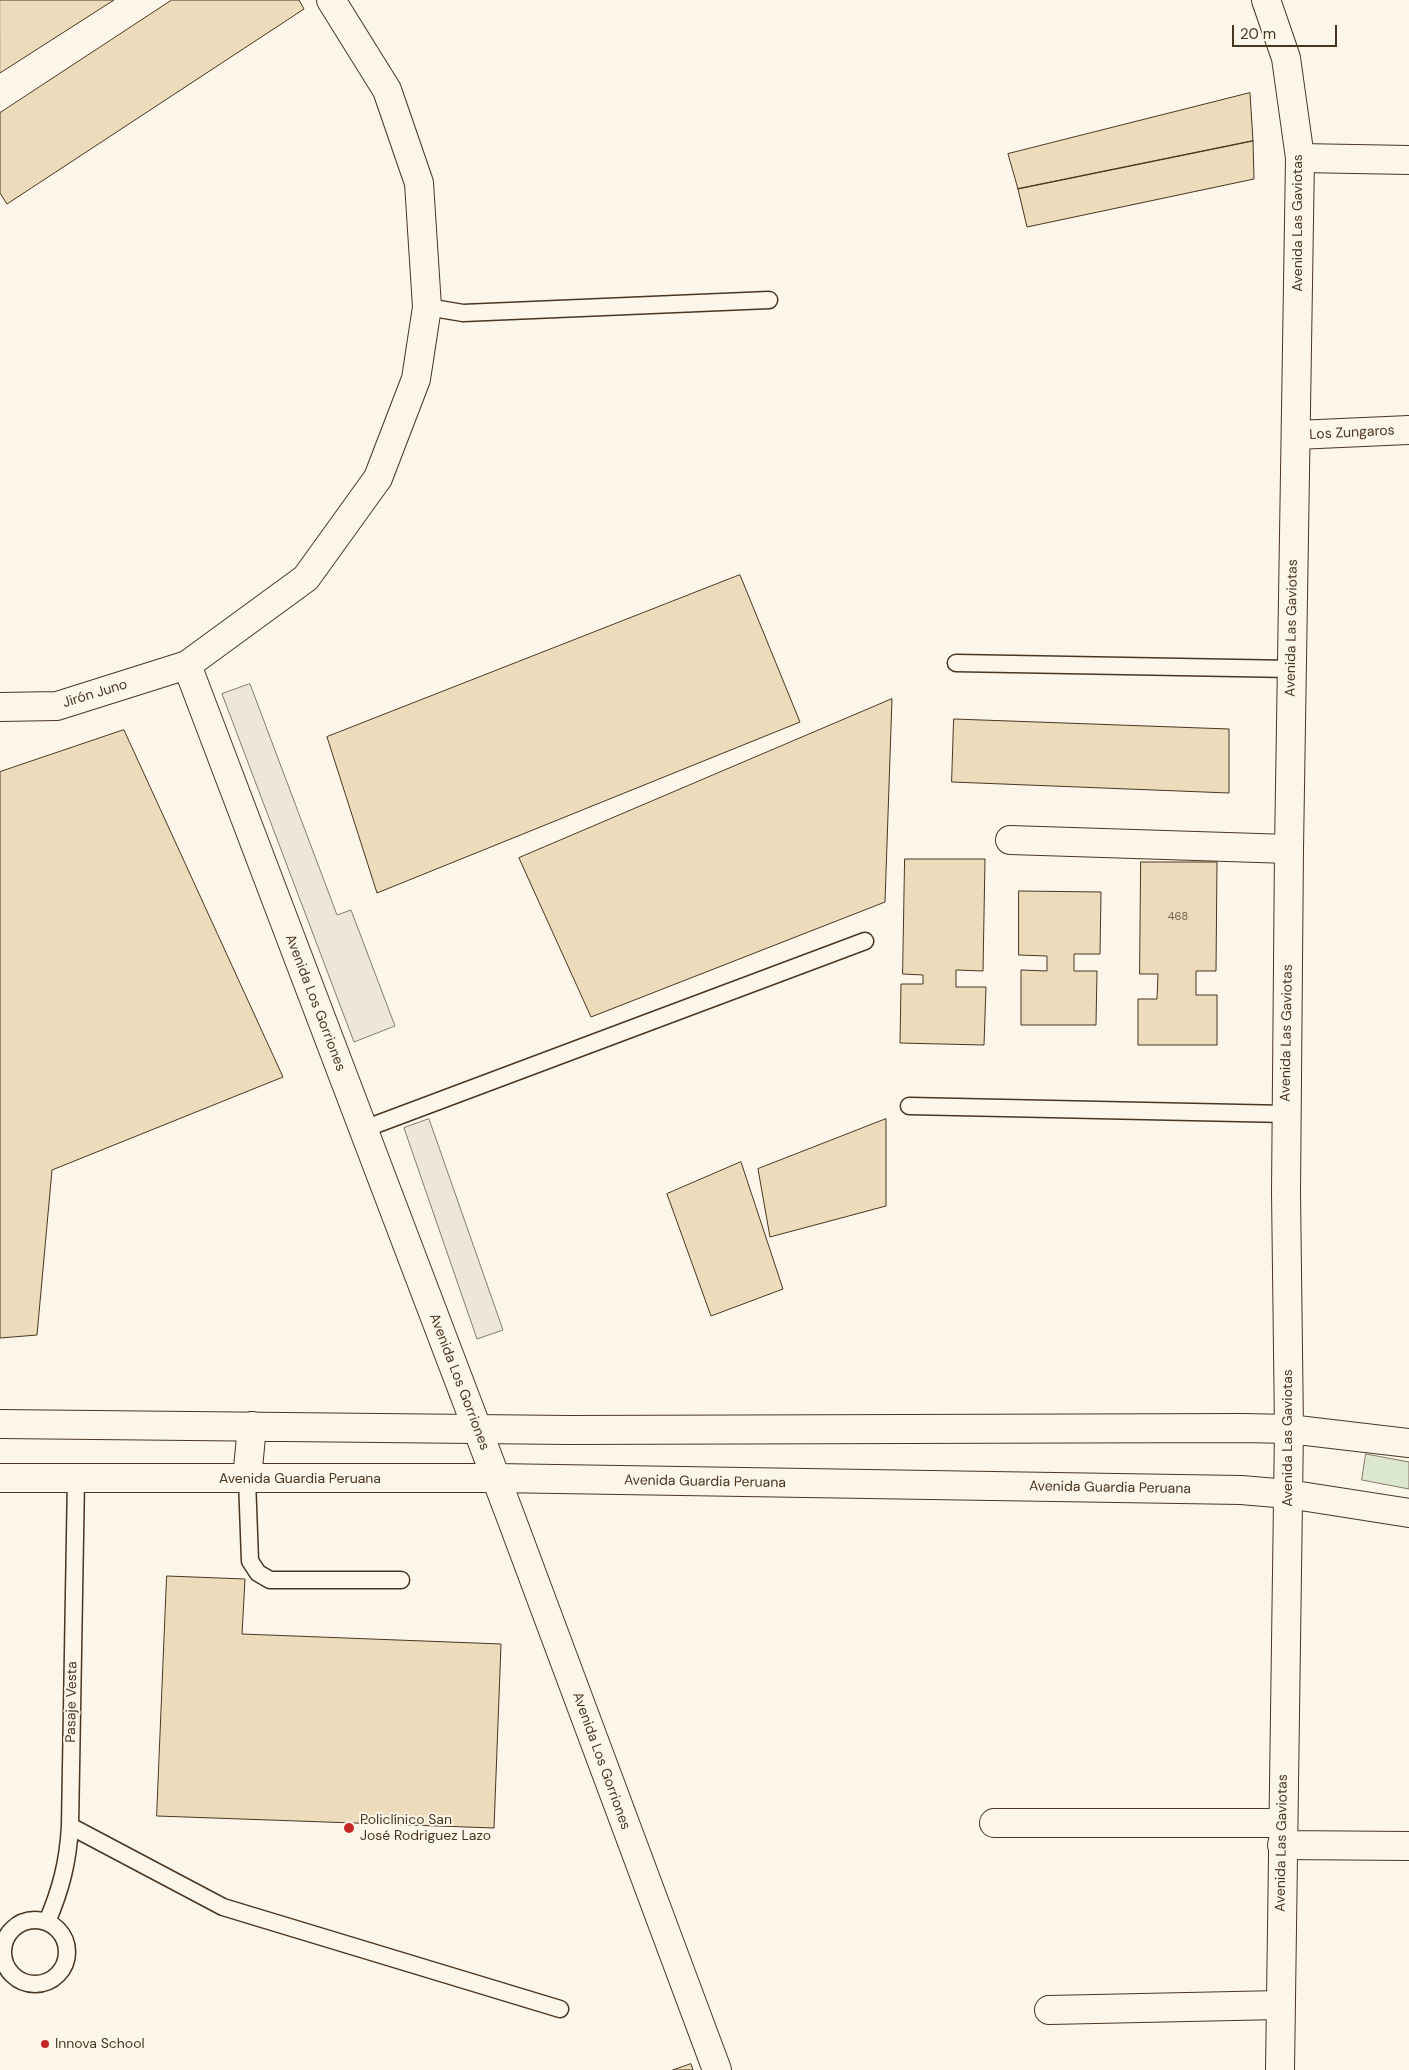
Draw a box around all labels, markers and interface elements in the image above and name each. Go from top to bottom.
scale bar [1234,15,1339,47]
text: 20 m [1240,24,1276,44]
street label: Avenida Las Gaviotas [1290,154,1306,292]
street label: Los Zungaros [1309,422,1395,444]
street label: Avenida Las Gaviotas [1282,559,1302,697]
street label: Jirón Juno [61,676,129,712]
house number: 468 [1168,910,1188,924]
street label: Avenida Los Gorriones [281,932,349,1074]
street label: Avenida Las Gaviotas [1277,964,1297,1102]
street label: Avenida Los Gorriones [425,1311,493,1453]
street label: Avenida Las Gaviotas [1280,1369,1296,1507]
street label: Avenida Guardia Peruana [219,1471,381,1487]
street label: Avenida Guardia Peruana [624,1472,786,1492]
street label: Avenida Guardia Peruana [1029,1478,1191,1498]
street label: Pasaje Vesta [63,1661,81,1743]
street label: Avenida Los Gorriones [568,1690,634,1832]
street label: Avenida Las Gaviotas [1272,1774,1292,1912]
place label: Policlínico San José Rodriguez Lazo [360,1812,491,1844]
marker: Policlínico San José Rodriguez Lazo [342,1821,356,1835]
place label: Innova School [55,2036,145,2052]
marker: Innova School [39,2038,51,2050]

